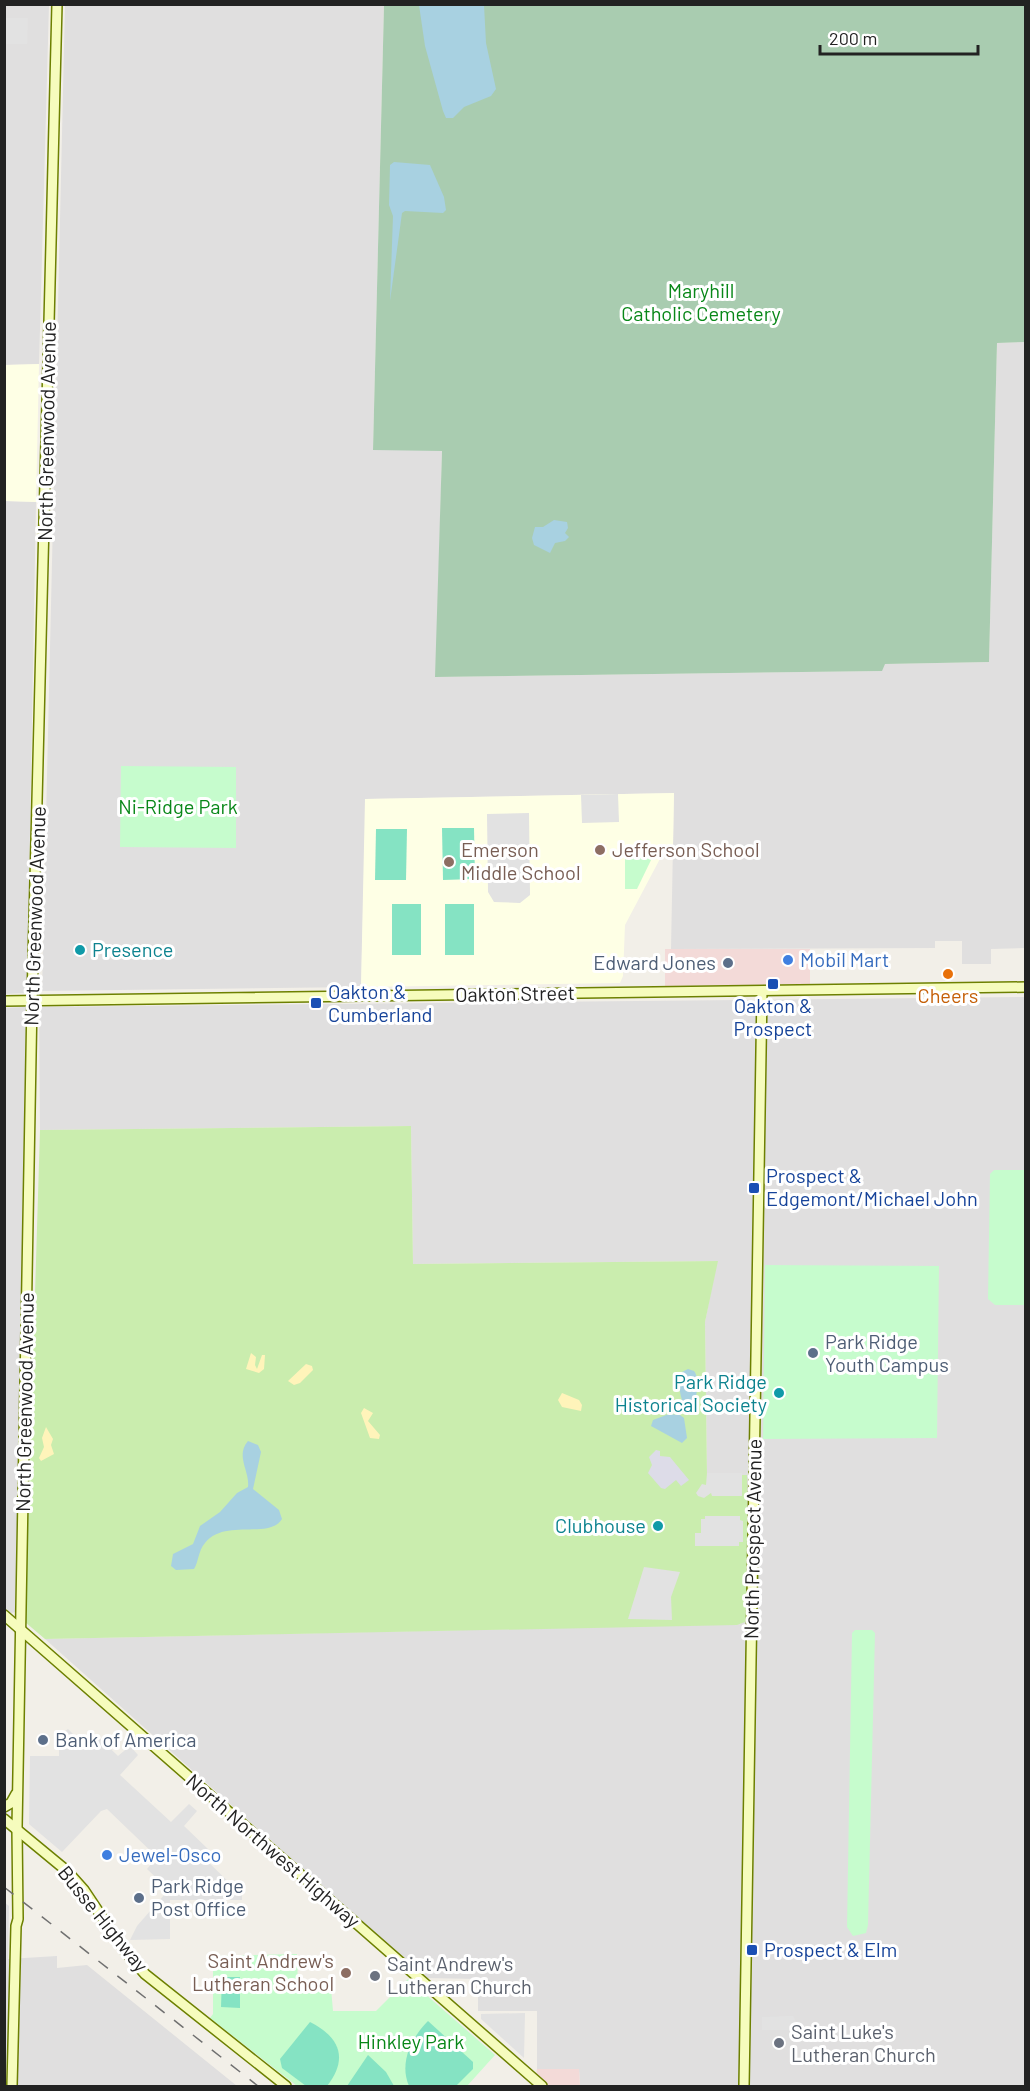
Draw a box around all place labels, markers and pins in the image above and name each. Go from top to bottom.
place label: Emerson Middle School [461,837,581,884]
place label: Jefferson School [612,837,760,861]
marker: Jefferson School [593,843,607,857]
marker: Emerson Middle School [442,855,456,869]
place label: Presence [92,937,173,961]
marker: Presence [73,943,87,957]
place label: Mobil Mart [800,947,889,971]
place label: Edward Jones [593,950,716,974]
marker: Mobil Mart [781,953,795,967]
marker: Edward Jones [721,956,735,970]
marker: Cheers [941,967,955,981]
marker: Oakton & Prospect [766,977,780,991]
place label: Oakton & Cumberland [328,979,432,1026]
place label: Cheers [918,983,978,1007]
place label: Oakton & Prospect [734,993,812,1040]
marker: Oakton & Cumberland [309,996,323,1010]
place label: Prospect & Edgemont/Michael John [766,1163,978,1210]
marker: Prospect & Edgemont/Michael John [747,1181,761,1195]
place label: Park Ridge Youth Campus [825,1329,949,1376]
marker: Park Ridge Youth Campus [806,1346,820,1360]
place label: Park Ridge Historical Society [615,1369,767,1416]
marker: Park Ridge Historical Society [772,1386,786,1400]
place label: Clubhouse [555,1513,646,1537]
marker: Clubhouse [651,1519,665,1533]
place label: Bank of America [55,1727,197,1751]
marker: Bank of America [36,1733,50,1747]
place label: Jewel-Osco [119,1842,221,1866]
marker: Jewel-Osco [100,1848,114,1862]
place label: Park Ridge Post Office [151,1873,246,1920]
marker: Park Ridge Post Office [132,1891,146,1905]
place label: Prospect & Elm [764,1937,897,1961]
marker: Prospect & Elm [745,1943,759,1957]
place label: Saint Andrew's Lutheran School [192,1948,334,1995]
place label: Saint Andrew's Lutheran Church [387,1951,532,1998]
marker: Saint Andrew's Lutheran School [339,1966,353,1980]
marker: Saint Andrew's Lutheran Church [368,1969,382,1983]
place label: Saint Luke's Lutheran Church [791,2019,936,2066]
marker: Saint Luke's Lutheran Church [772,2036,786,2050]

